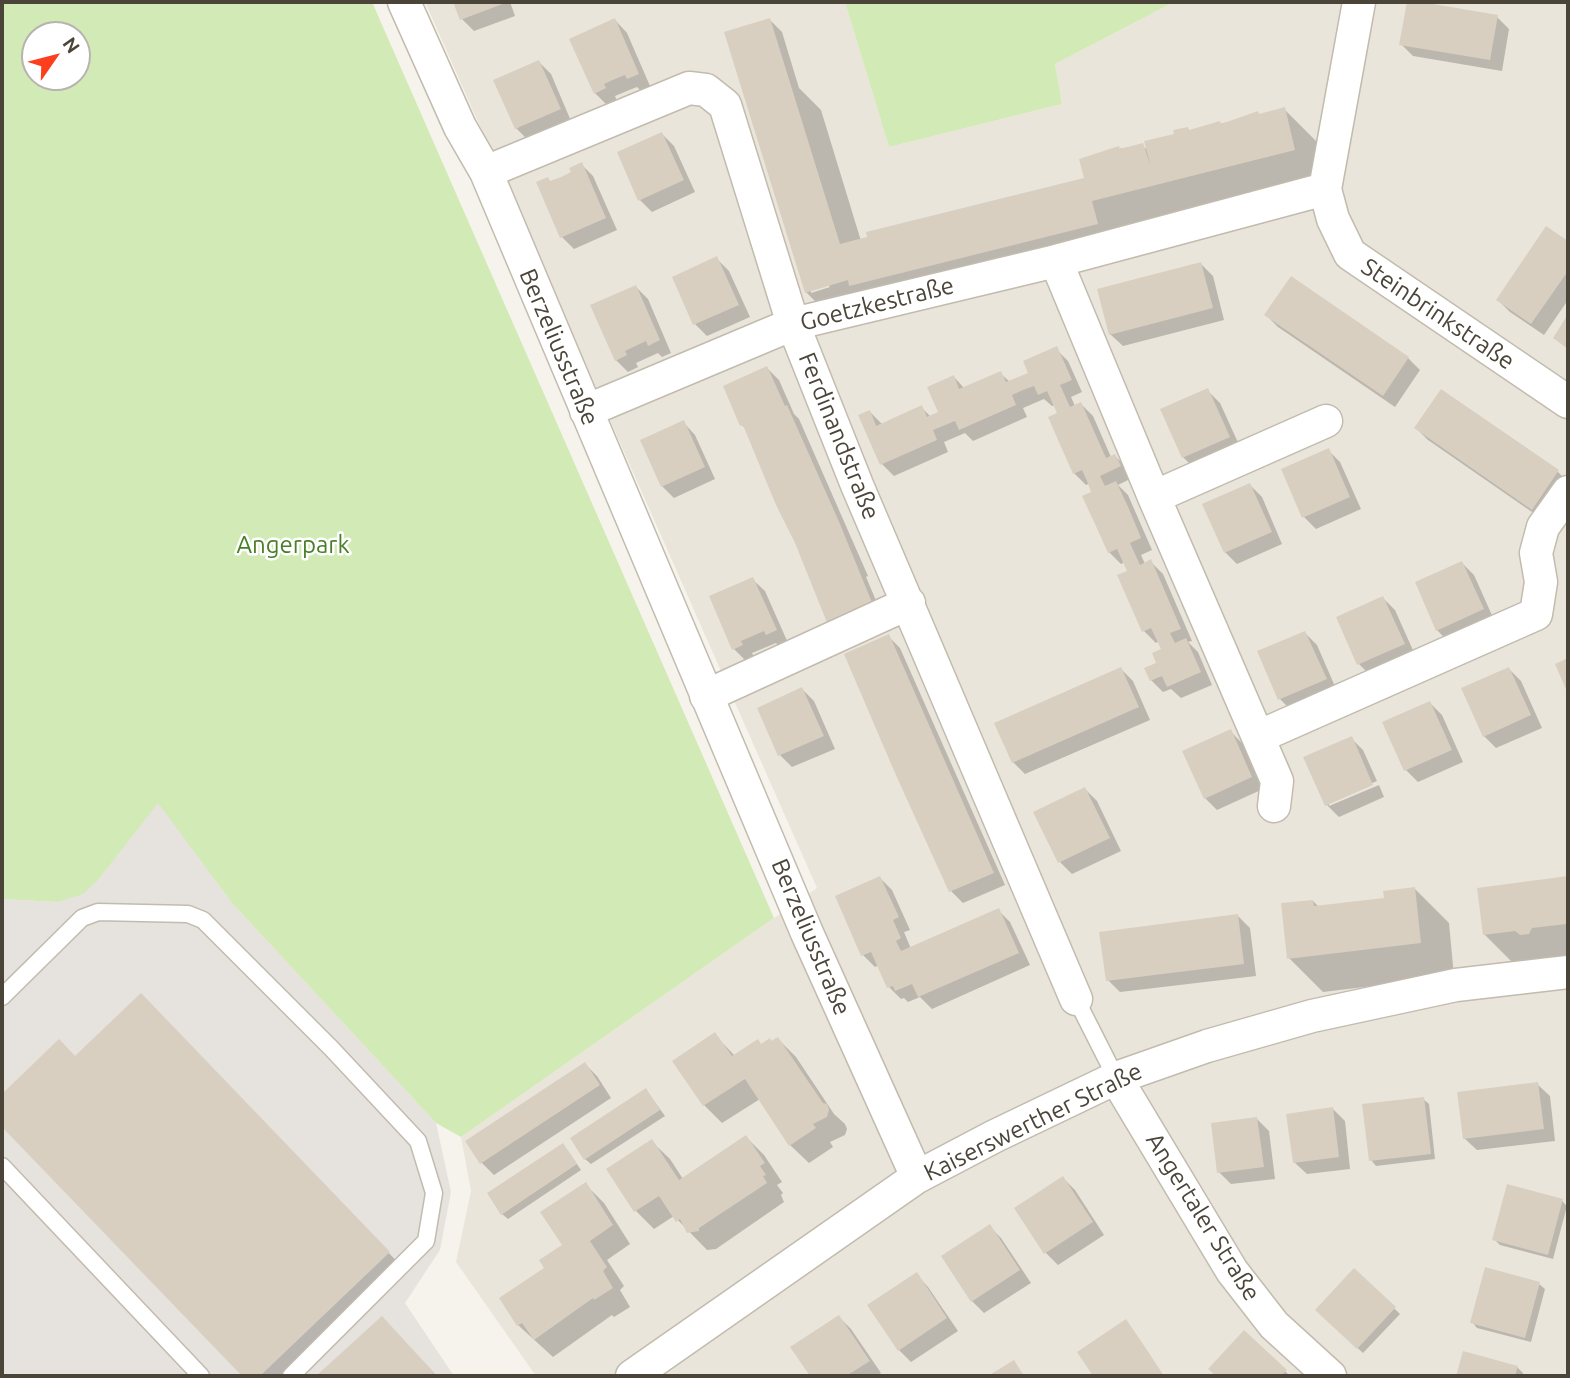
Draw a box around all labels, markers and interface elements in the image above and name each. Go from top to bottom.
north arrow [21,21,91,91]
text: N [58,33,85,57]
street label: Steinbrinkstraße [1356,252,1520,376]
street label: Berzeliusstraße [513,265,605,429]
street label: Goetzkestraße [797,271,957,337]
street label: Ferdinandstraße [792,348,886,524]
park label: Angerpark [236,531,350,559]
street label: Berzeliusstraße [765,855,857,1019]
street label: Kaiserswerther Straße [919,1057,1147,1187]
street label: Angertaler Straße [1140,1128,1266,1306]

